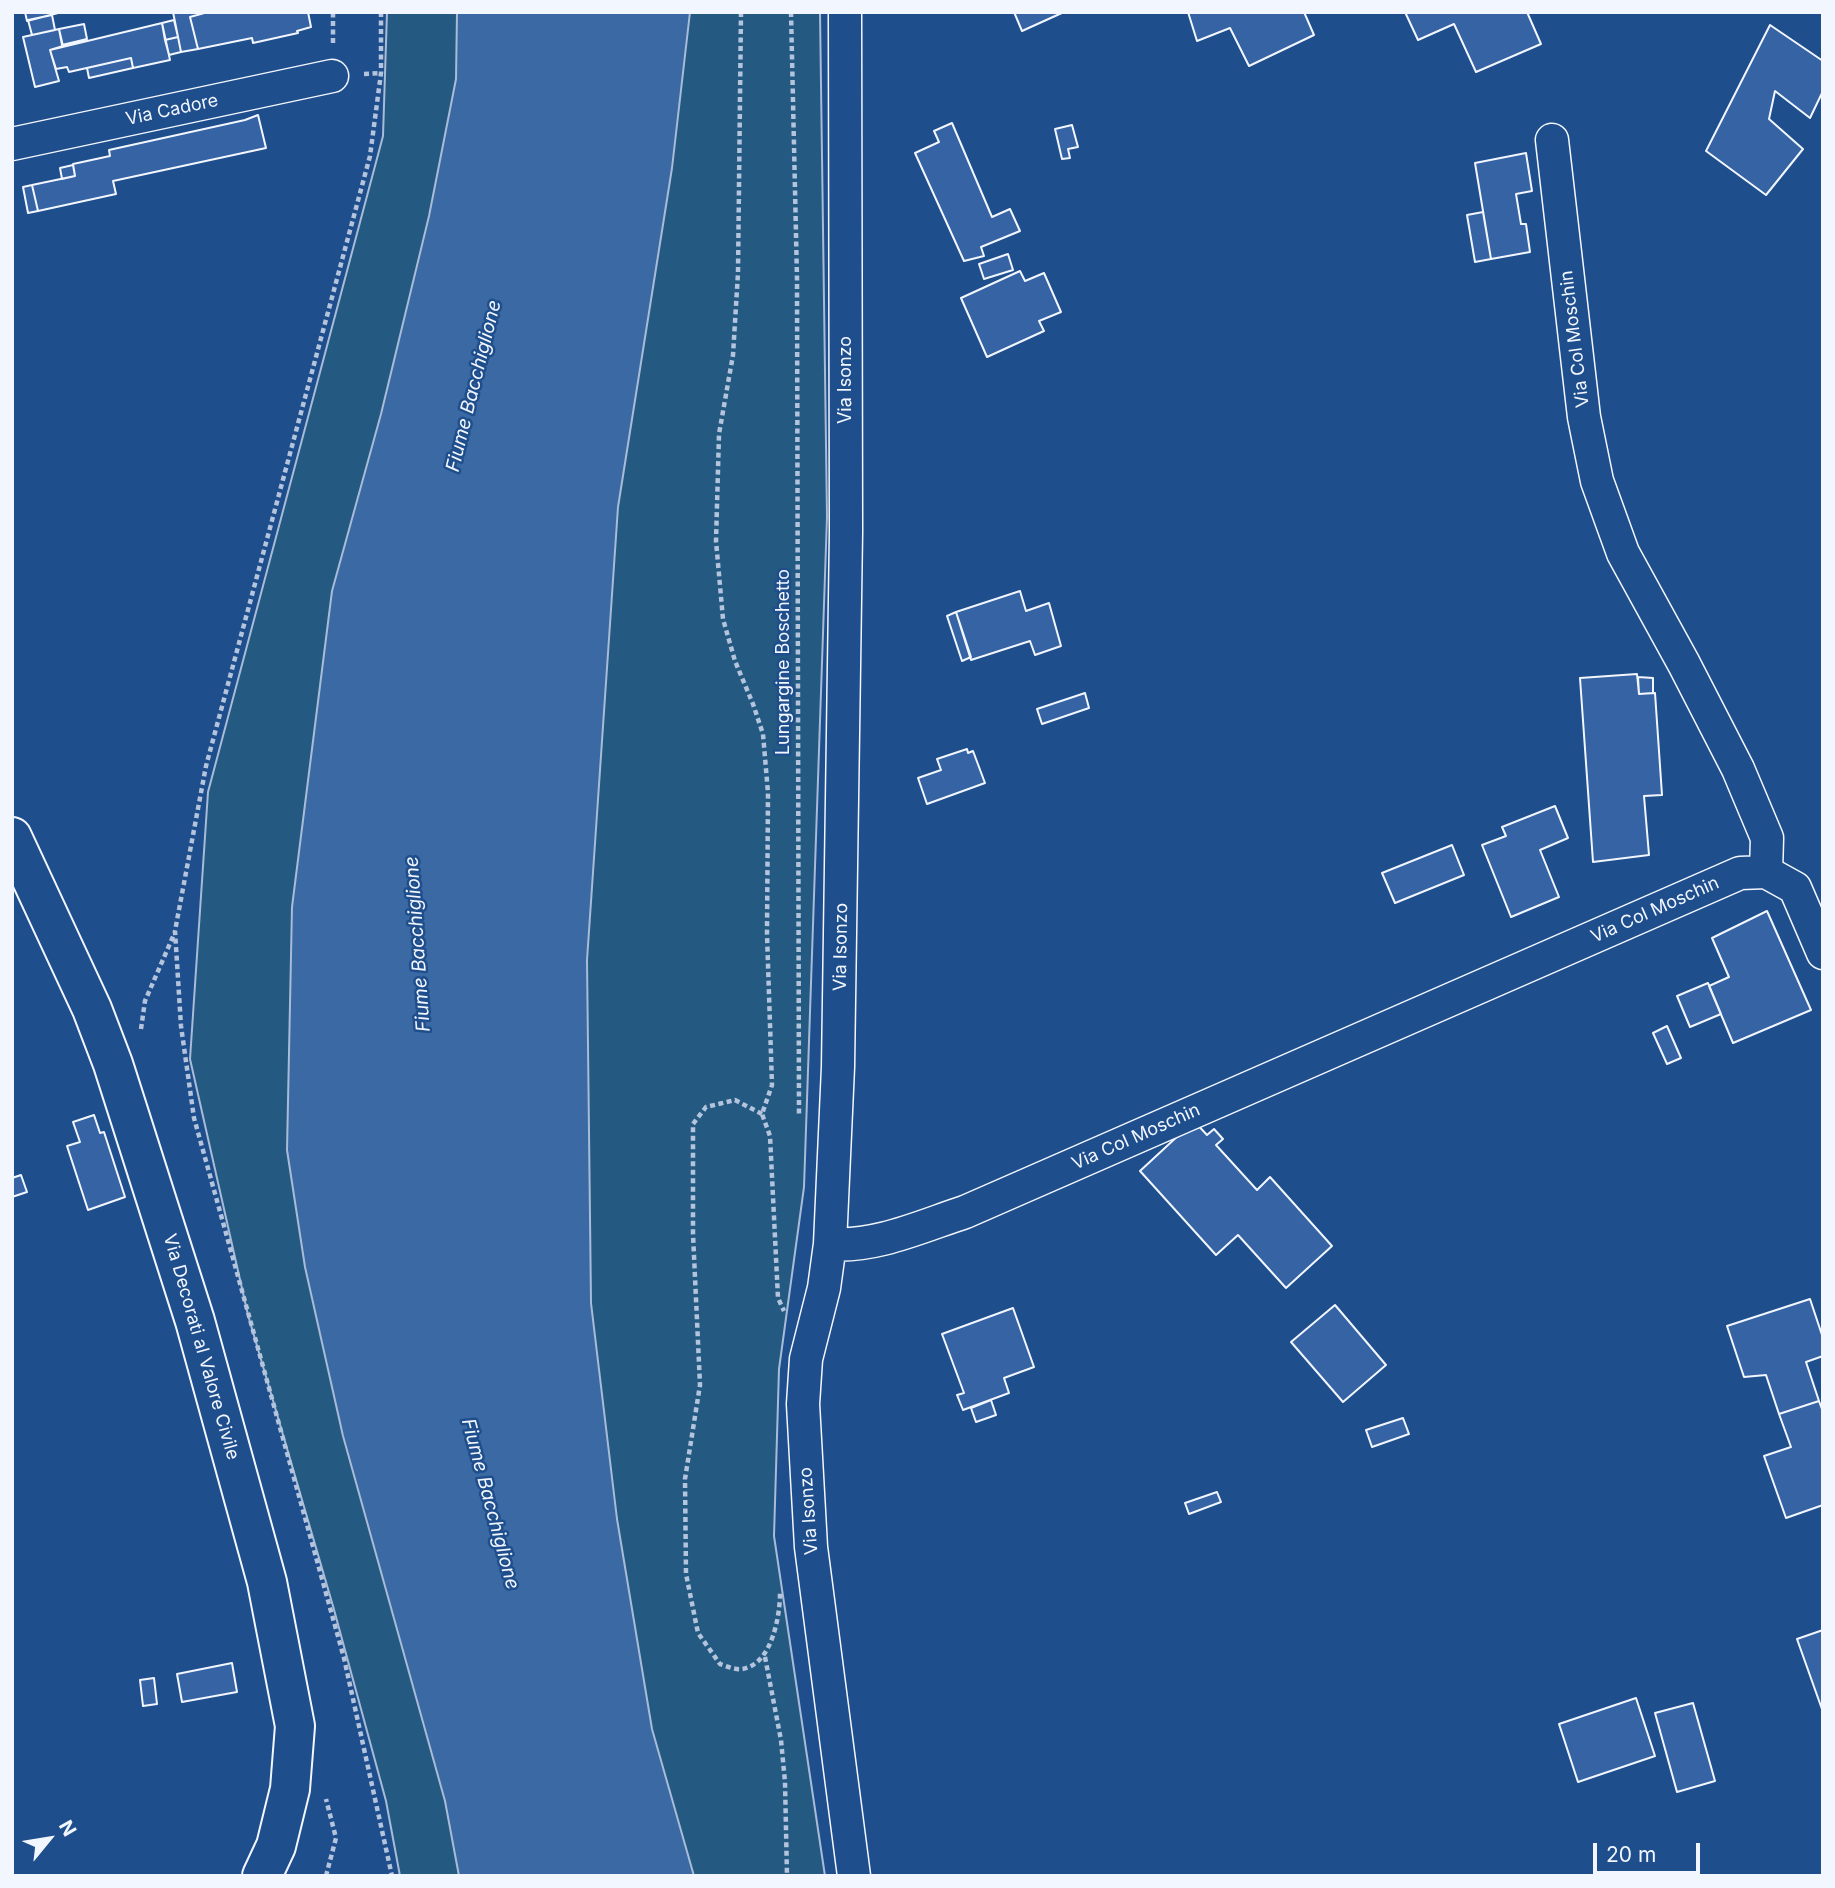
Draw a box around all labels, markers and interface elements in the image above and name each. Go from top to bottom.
street label: Via Cadore [124,90,220,130]
street label: Via Col Moschin [1556,269,1594,409]
water label: Fiume Bacchiglione [442,298,506,474]
street label: Via Isonzo [835,336,857,424]
street label: Lungargine Boschetto [773,569,795,755]
water label: Fiume Bacchiglione [400,855,436,1033]
street label: Via Col Moschin [1588,872,1722,948]
street label: Via Isonzo [829,903,853,991]
street label: Via Col Moschin [1069,1099,1203,1175]
street label: Via Decorati al Valore Civile [158,1232,244,1462]
water label: Fiume Bacchiglione [456,1416,524,1592]
street label: Via Isonzo [795,1466,823,1556]
north arrow [14,1804,84,1874]
text: N [54,1816,81,1840]
scale bar [1597,1828,1704,1872]
text: 20 m [1606,1842,1656,1867]

